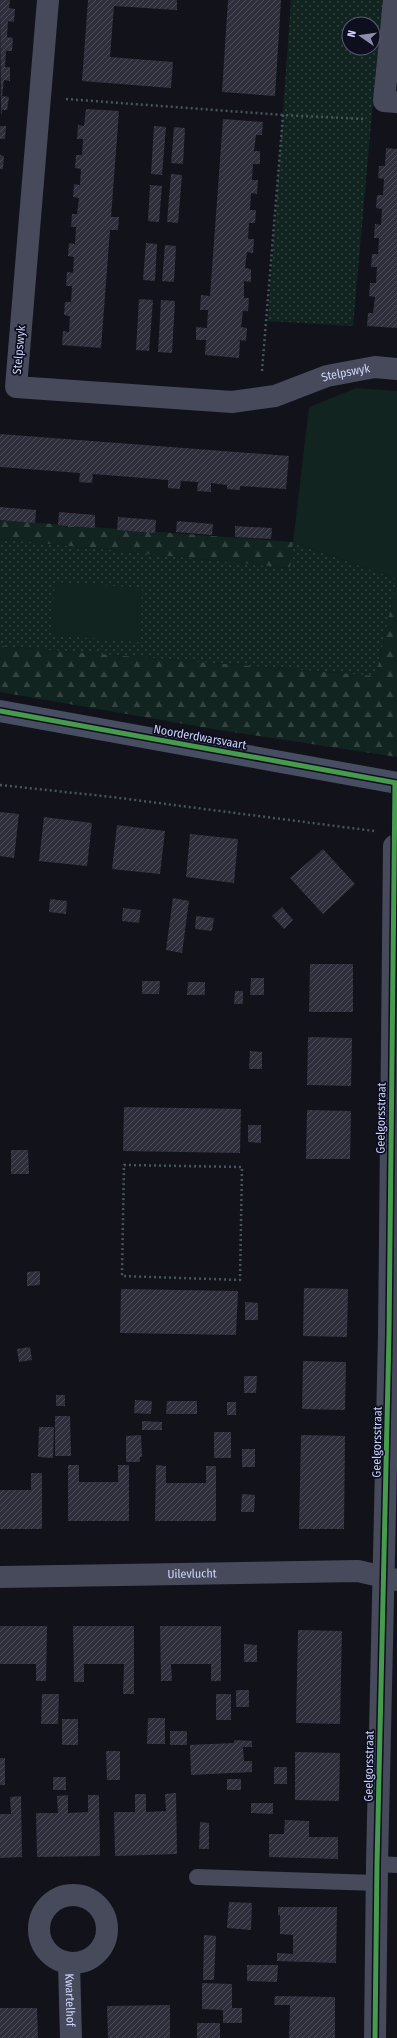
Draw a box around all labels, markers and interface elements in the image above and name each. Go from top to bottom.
north arrow [341,16,381,56]
text: N [345,29,359,39]
street label: Stelpswyk [10,325,28,375]
street label: Stelpswyk [319,361,372,385]
street label: Noorderdwarsvaart [153,722,248,752]
street label: Geelgorsstraat [373,1082,389,1154]
street label: Geelgorsstraat [369,1406,385,1478]
street label: Uilevlucht [167,1566,217,1581]
street label: Geelgorsstraat [361,1730,377,1802]
street label: Kwartelhof [62,1973,78,2028]

